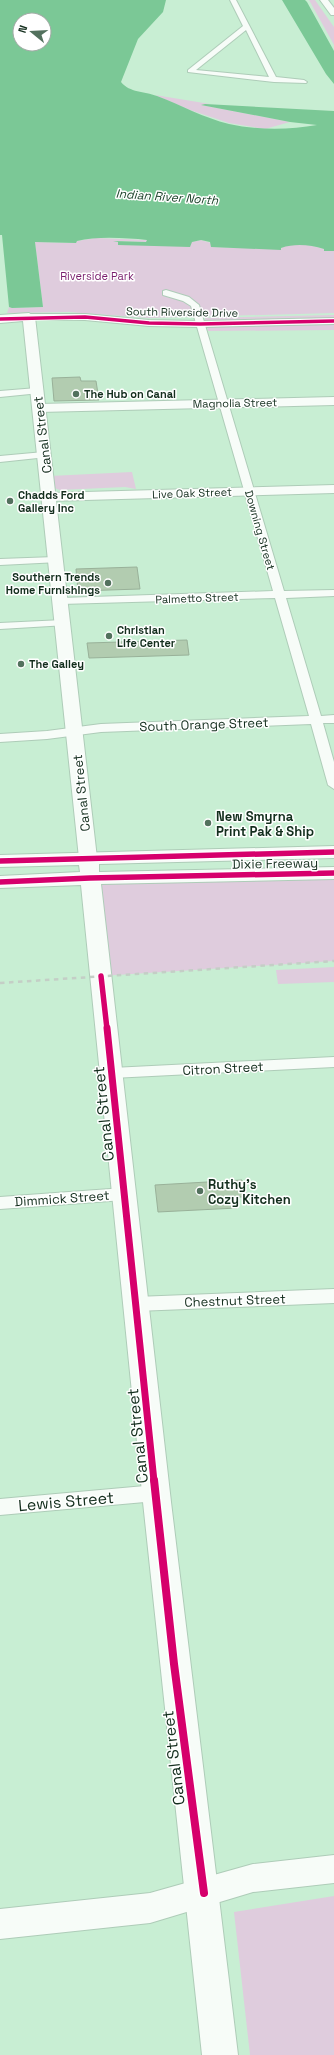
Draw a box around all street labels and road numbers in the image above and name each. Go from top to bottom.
street label: South Riverside Drive [126,304,238,320]
street label: Canal Street [29,395,56,474]
street label: Magnolia Street [193,395,277,411]
street label: Live Oak Street [152,485,232,501]
street label: Downing Street [242,488,278,572]
street label: Palmetto Street [155,590,239,606]
street label: South Orange Street [139,714,269,735]
street label: Canal Street [69,754,94,832]
street label: Dixie Freeway [232,854,318,873]
street label: Citron Street [182,1058,264,1079]
street label: Canal Street [88,1065,119,1162]
street label: Dimmick Street [14,1187,110,1210]
street label: Chestnut Street [184,1290,286,1311]
street label: Canal Street [122,1387,153,1484]
street label: Lewis Street [17,1487,115,1516]
street label: Canal Street [157,1709,190,1807]

